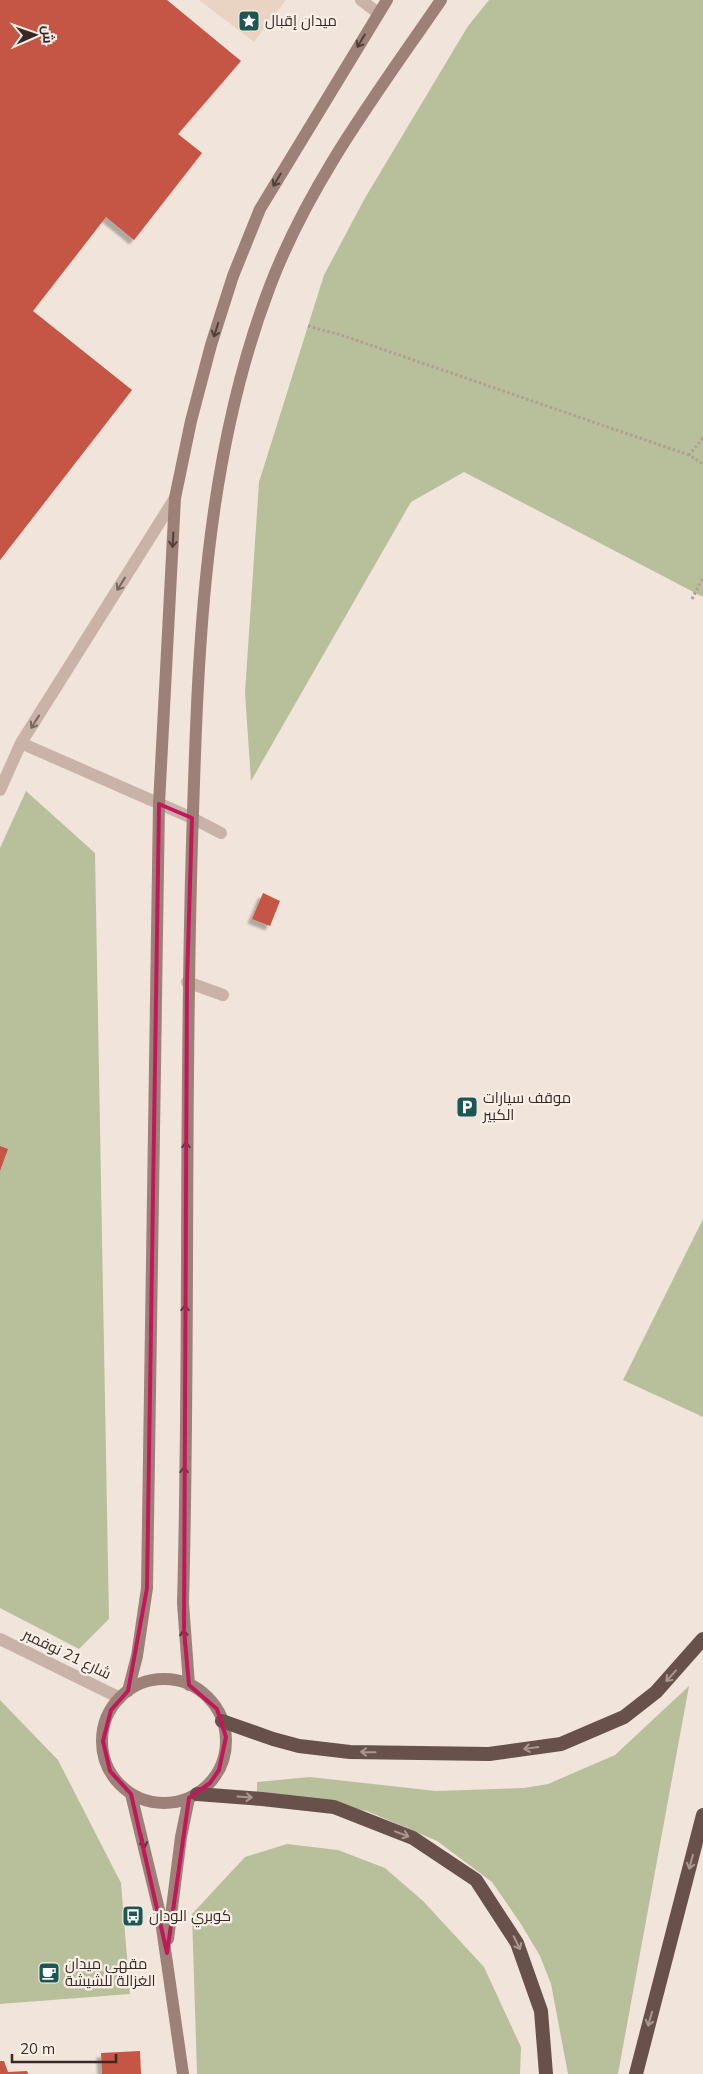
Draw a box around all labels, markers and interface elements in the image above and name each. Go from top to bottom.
place icon: ميدان إقبال [237,9,261,33]
north arrow [10,10,60,60]
place label: ميدان إقبال [265,11,337,31]
text: ش [39,25,57,44]
one-way arrow [355,33,365,47]
one-way arrow [271,173,281,187]
one-way arrow [211,322,220,337]
one-way arrow [168,532,177,548]
one-way arrow [116,577,127,591]
one-way arrow [29,714,39,728]
place label: موقف سيارات الكبير [482,1088,571,1124]
parking icon: موقف سيارات الكبير [455,1095,479,1119]
one-way arrow [181,1141,191,1158]
one-way arrow [180,1304,190,1320]
one-way arrow [179,1466,189,1482]
street label: شارع 21 نوفمبر [18,1624,114,1685]
one-way arrow [179,1629,189,1645]
one-way arrow [665,1669,677,1682]
one-way arrow [523,1744,539,1754]
one-way arrow [361,1747,377,1757]
one-way arrow [237,1793,253,1802]
one-way arrow [395,1830,410,1839]
one-way arrow [139,1832,148,1848]
one-way arrow [685,1853,695,1869]
bus stop icon: كوبري الودان [121,1904,145,1928]
place label: كوبري الودان [149,1906,231,1928]
one-way arrow [512,1936,522,1951]
place label: مقهى ميدان الغزالة للشيشة [65,1954,156,1990]
cafe icon: مقهى ميدان الغزالة للشيشة [37,1961,61,1985]
one-way arrow [645,2011,655,2027]
scale bar [12,2032,116,2064]
text: 20 m [20,2039,55,2058]

